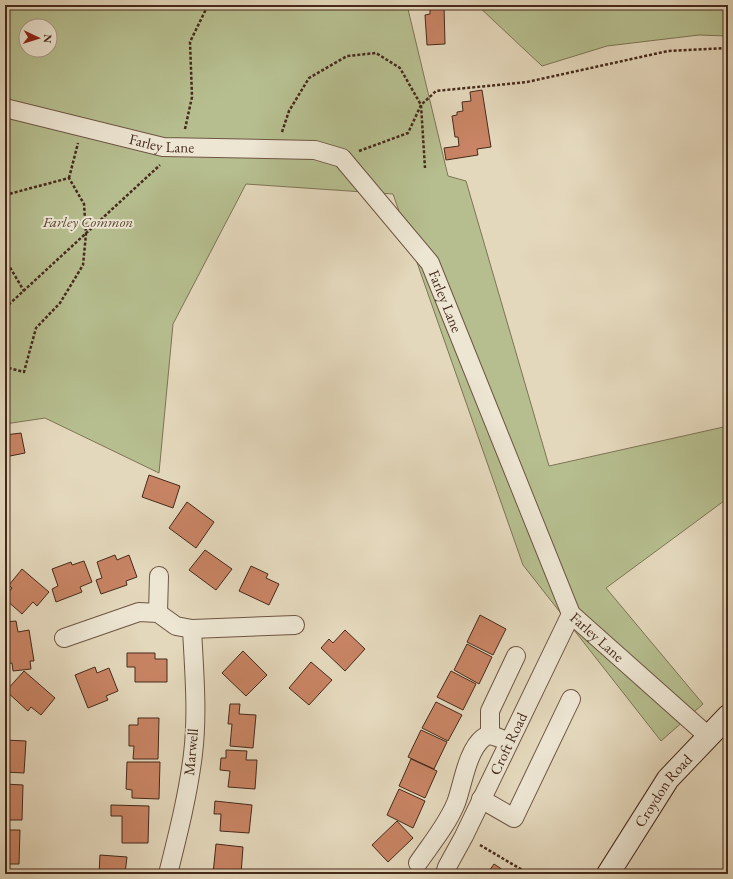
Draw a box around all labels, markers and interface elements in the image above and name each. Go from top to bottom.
north arrow [18,18,58,58]
text: N [41,34,55,44]
street label: Farley Lane [127,129,195,157]
park label: Farley Common [42,212,133,231]
street label: Farley Lane [425,267,467,335]
street label: Farley Lane [566,608,628,666]
street label: Croft Road [485,709,531,778]
street label: Marwell [179,727,202,776]
street label: Croydon Road [630,749,696,831]

